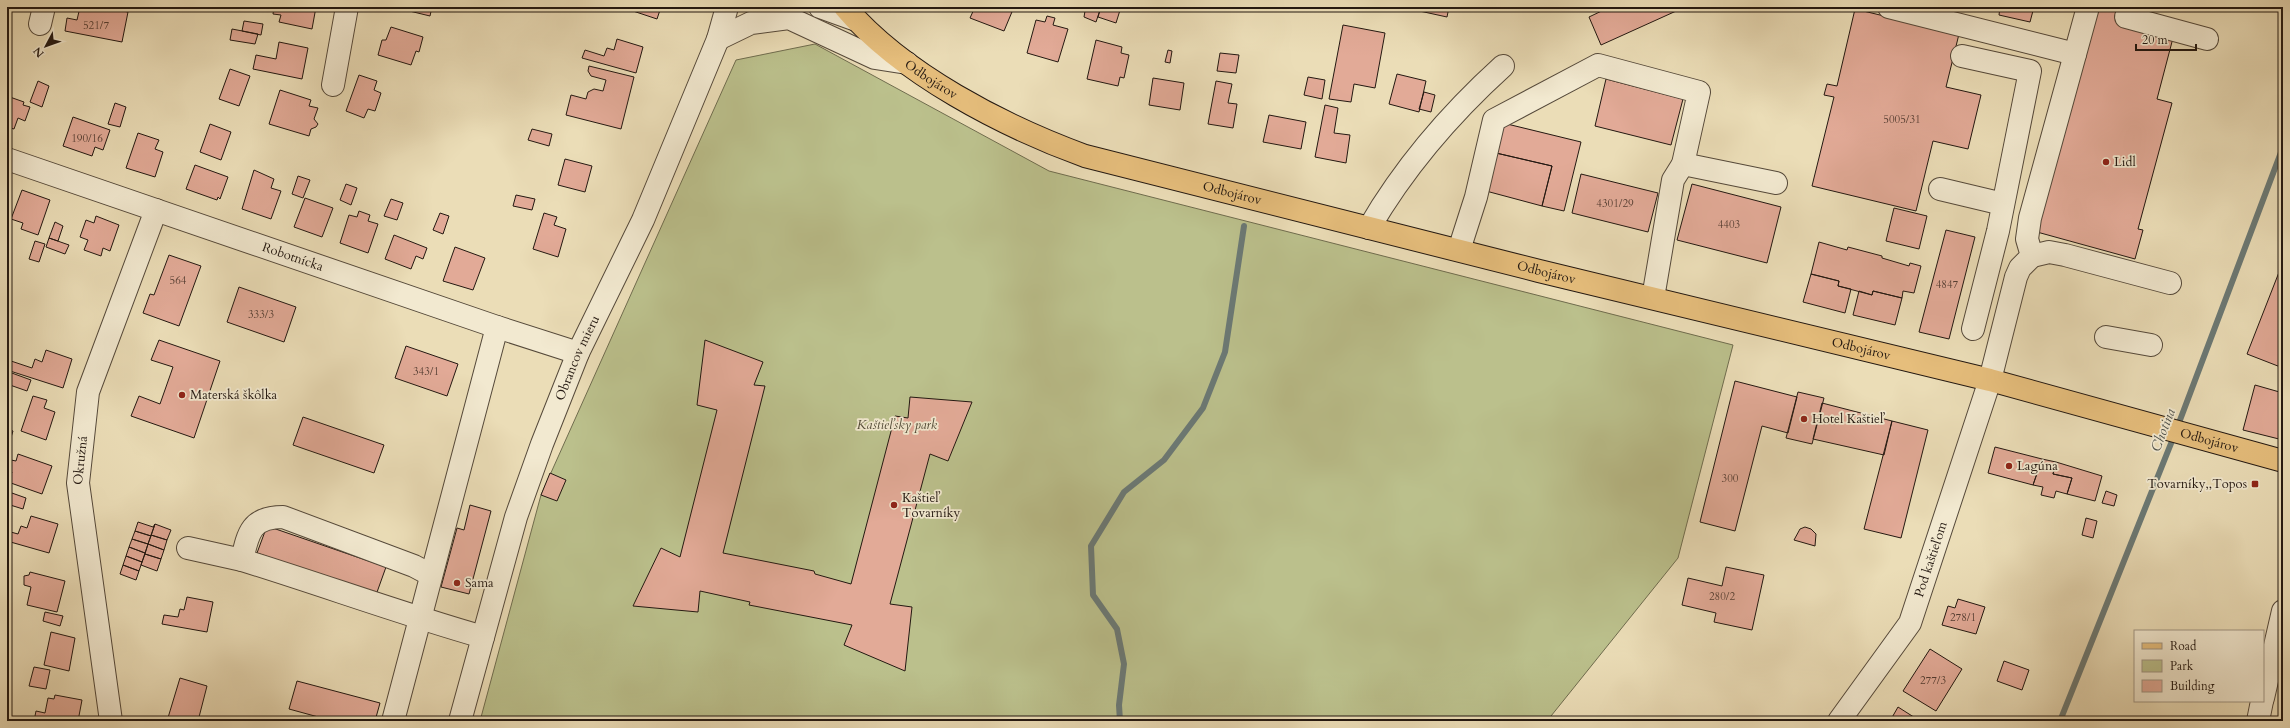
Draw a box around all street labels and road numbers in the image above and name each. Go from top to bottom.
street label: Odbojárov [901,56,961,104]
street label: Odbojárov [1201,177,1264,209]
street label: Robotnícka [260,238,326,276]
street label: Odbojárov [1515,257,1578,289]
street label: Obrancov mieru [551,312,604,403]
street label: Odbojárov [1830,333,1893,365]
street label: Odbojárov [2178,424,2241,457]
street label: Okružná [69,435,92,486]
street label: Pod kaštieľom [1910,519,1952,599]

